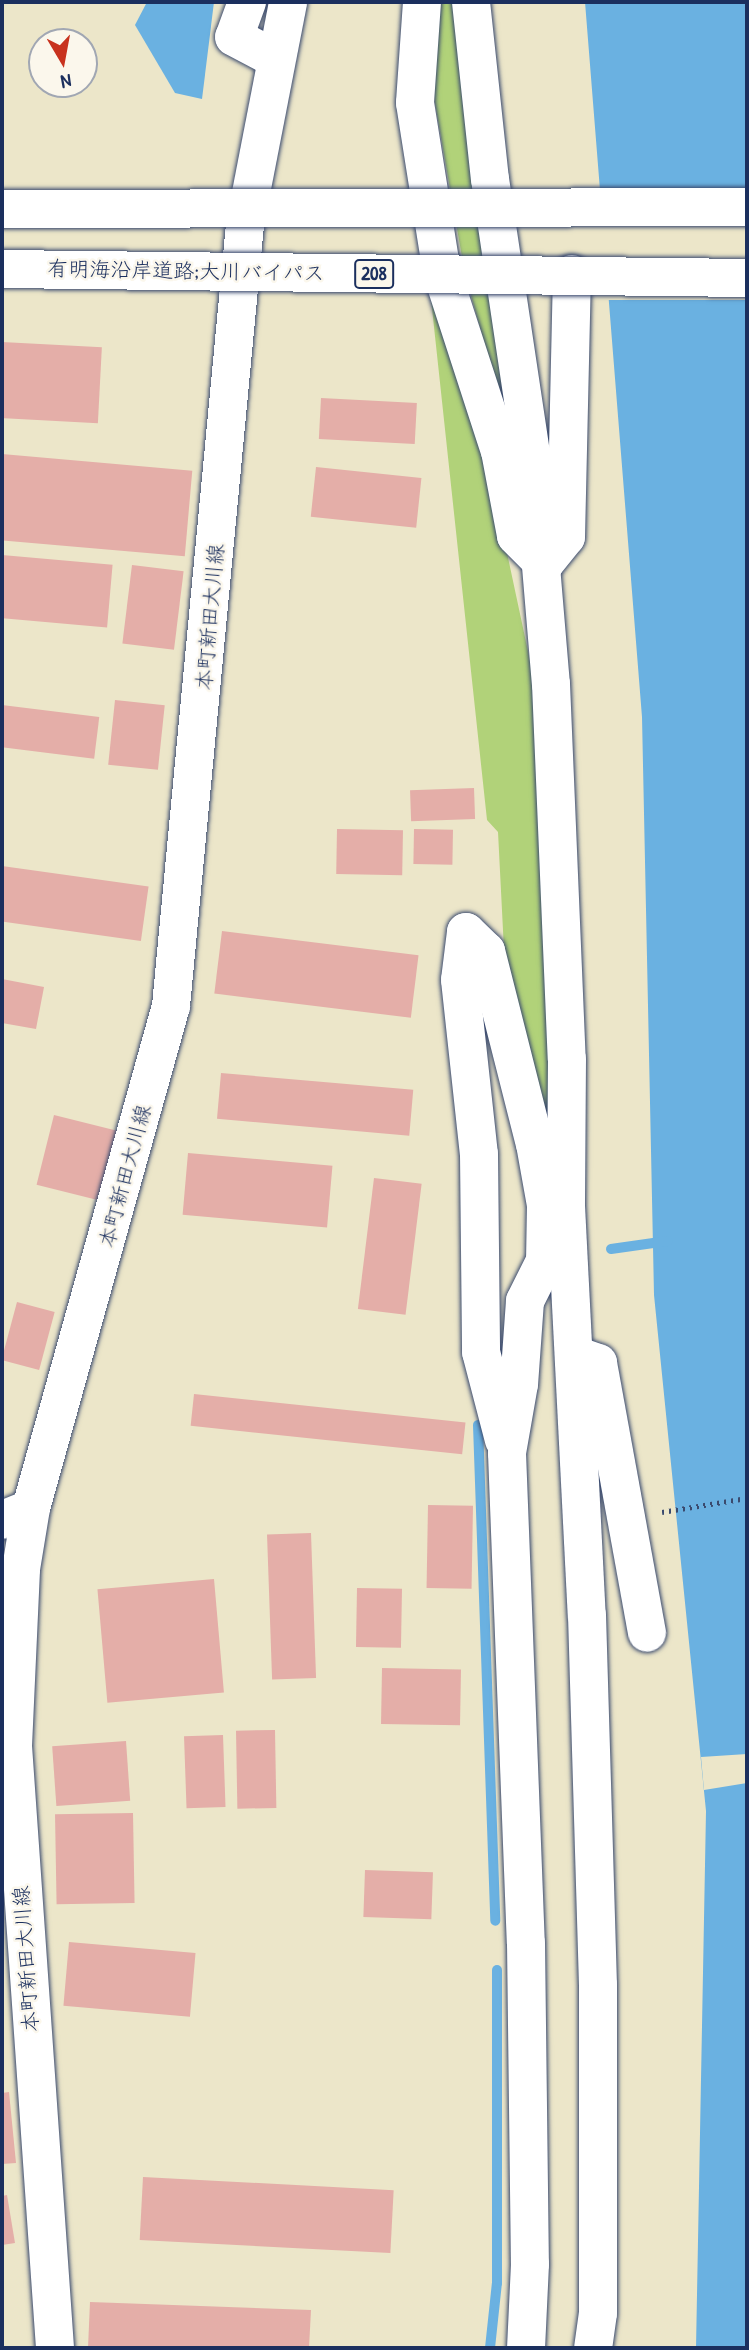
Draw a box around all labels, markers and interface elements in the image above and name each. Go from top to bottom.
north arrow [28,28,98,98]
text: N [59,68,74,95]
street label: 有明海沿岸道路;大川バイパス [47,256,325,286]
road number: 208 [353,258,395,290]
street label: 本町新田大川線 [191,543,229,691]
street label: 本町新田大川線 [94,1102,156,1250]
street label: 本町新田大川線 [8,1885,44,2033]

